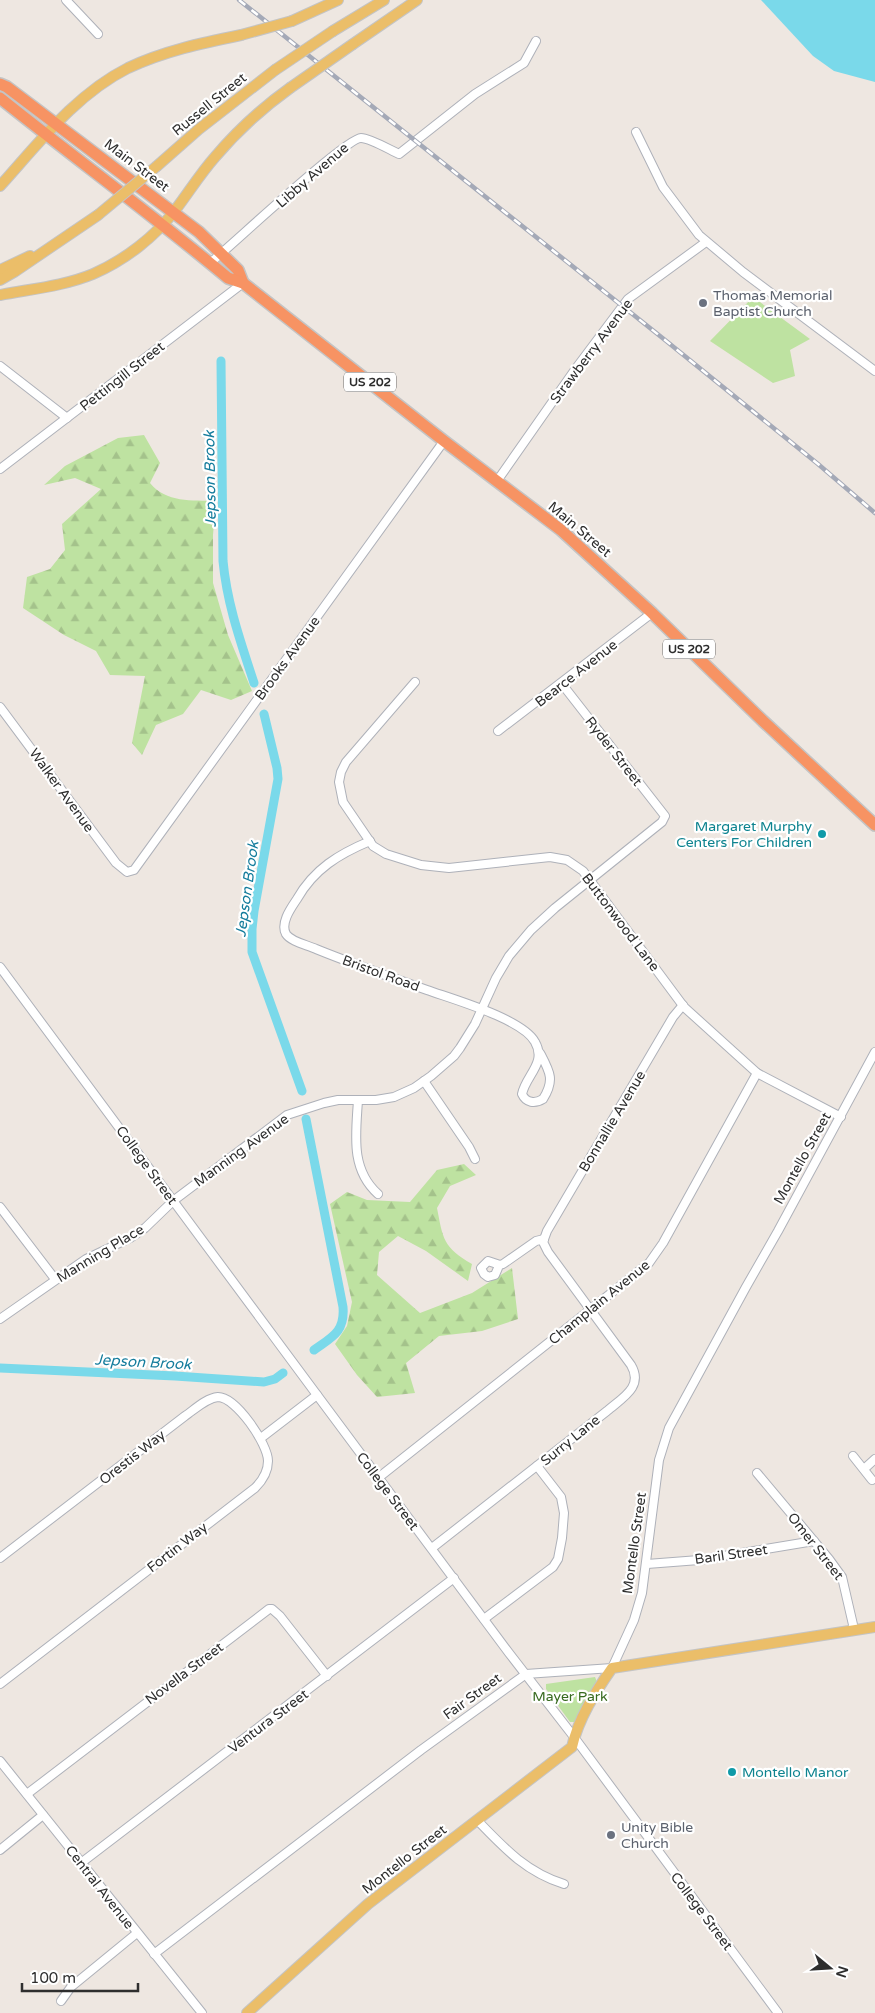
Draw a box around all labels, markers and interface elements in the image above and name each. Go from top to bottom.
street label: Russell Street [169,69,250,139]
street label: Main Street [101,135,173,196]
street label: Libby Avenue [273,139,352,211]
place label: Thomas Memorial Baptist Church [713,287,832,320]
street label: Strawberry Avenue [547,296,636,407]
marker: Thomas Memorial Baptist Church [697,297,709,309]
street label: Pettingill Street [77,338,169,415]
road number: US 202 [344,372,396,392]
water label: Jepson Brook [200,429,220,527]
street label: Main Street [545,498,615,561]
street label: Brooks Avenue [251,613,324,704]
street label: Bearce Avenue [532,636,621,711]
road number: US 202 [663,640,715,659]
street label: Ryder Street [581,713,646,790]
street label: Walker Avenue [25,745,98,836]
place label: Margaret Murphy Centers For Children [676,818,812,851]
marker: Margaret Murphy Centers For Children [816,828,828,840]
water label: Jepson Brook [231,838,263,938]
street label: Buttonwood Lane [578,870,663,975]
street label: Bristol Road [340,952,422,995]
street label: Bonnallie Avenue [575,1067,649,1175]
street label: Montello Street [770,1109,835,1207]
street label: Manning Avenue [191,1110,292,1191]
street label: College Street [112,1123,181,1209]
street label: Manning Place [53,1221,147,1286]
street label: Champlain Avenue [545,1256,653,1348]
water label: Jepson Brook [94,1350,193,1374]
street label: Surry Lane [537,1411,603,1469]
street label: Orestis Way [96,1426,169,1488]
street label: College Street [353,1449,423,1534]
street label: Montello Street [619,1490,650,1595]
street label: Omer Street [784,1509,848,1584]
street label: Fortin Way [144,1518,211,1576]
street label: Baril Street [693,1541,769,1568]
street label: Novella Street [142,1638,227,1708]
street label: Fair Street [440,1669,505,1723]
street label: Ventura Street [225,1685,312,1757]
park label: Mayer Park [532,1688,608,1705]
place label: Montello Manor [742,1764,849,1781]
marker: Montello Manor [726,1766,738,1778]
place label: Unity Bible Church [621,1819,693,1852]
street label: Montello Street [359,1821,450,1898]
marker: Unity Bible Church [605,1829,617,1841]
street label: Central Avenue [62,1842,138,1933]
street label: College Street [667,1869,737,1954]
north arrow [805,1943,855,1993]
scale bar [22,1960,139,1992]
text: N [832,1964,852,1980]
text: 100 m [30,1969,76,1987]

